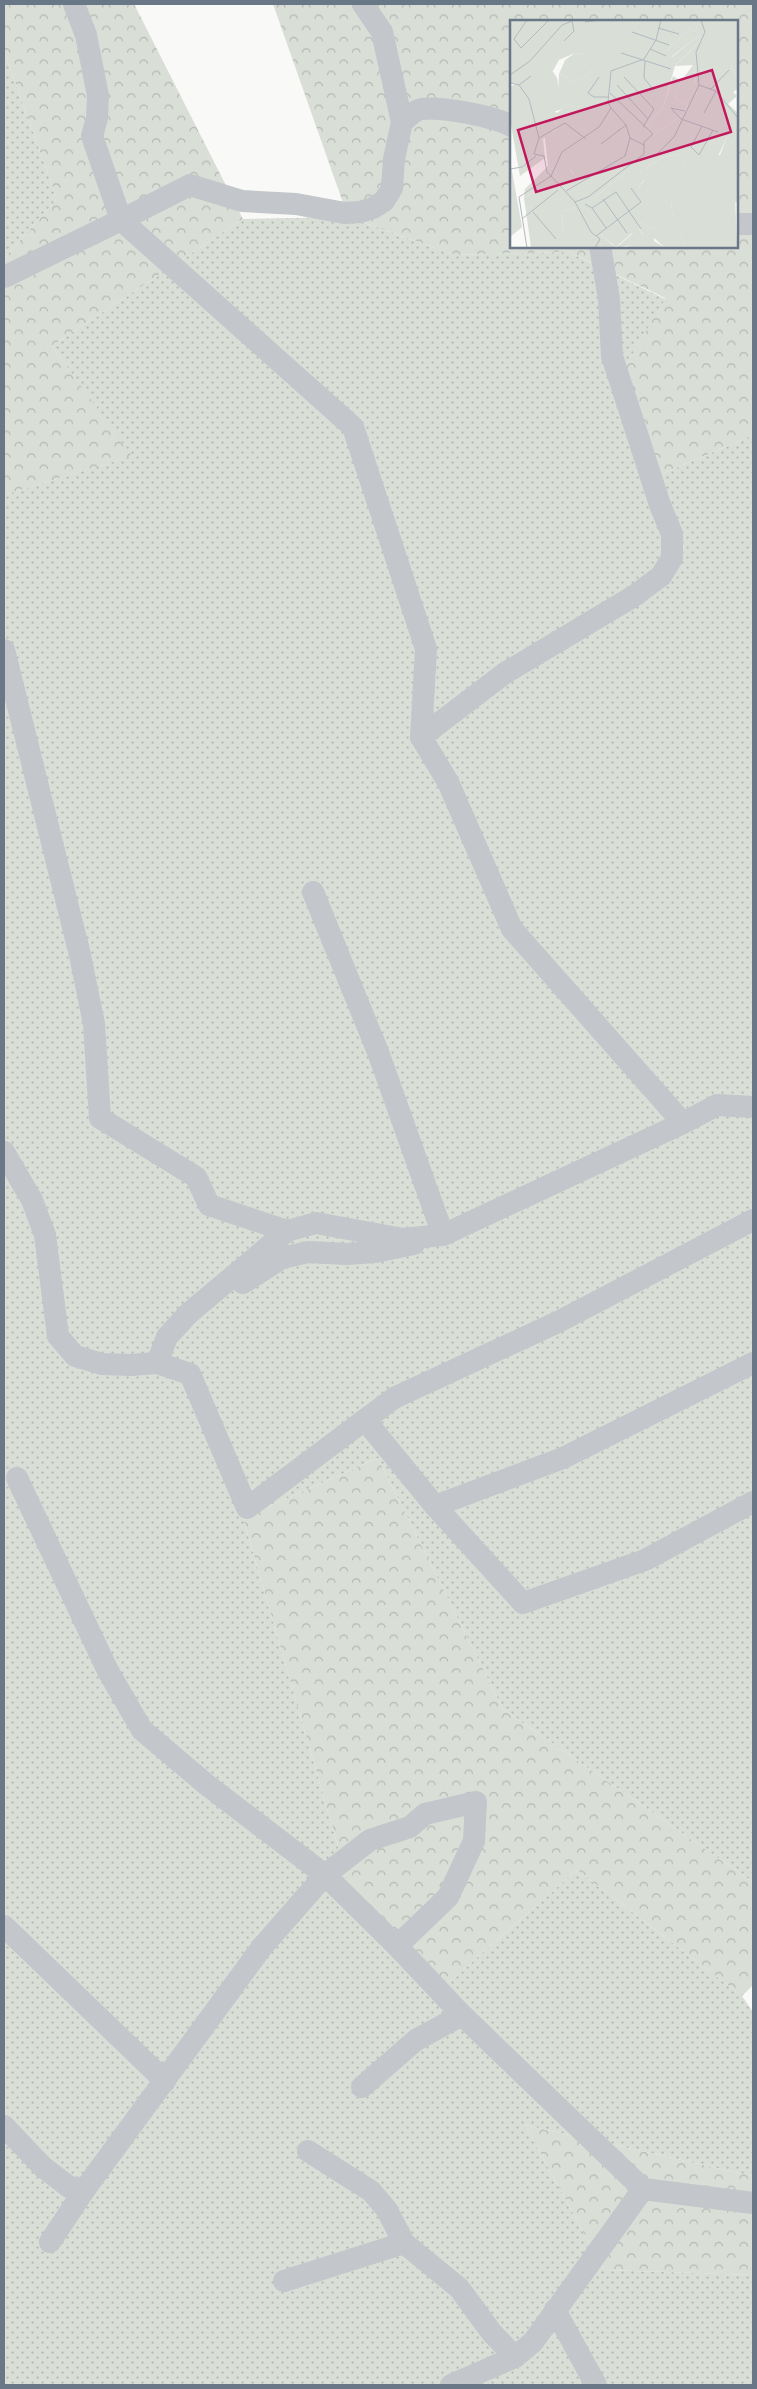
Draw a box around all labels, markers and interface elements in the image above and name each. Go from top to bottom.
inset map [510,20,737,248]

